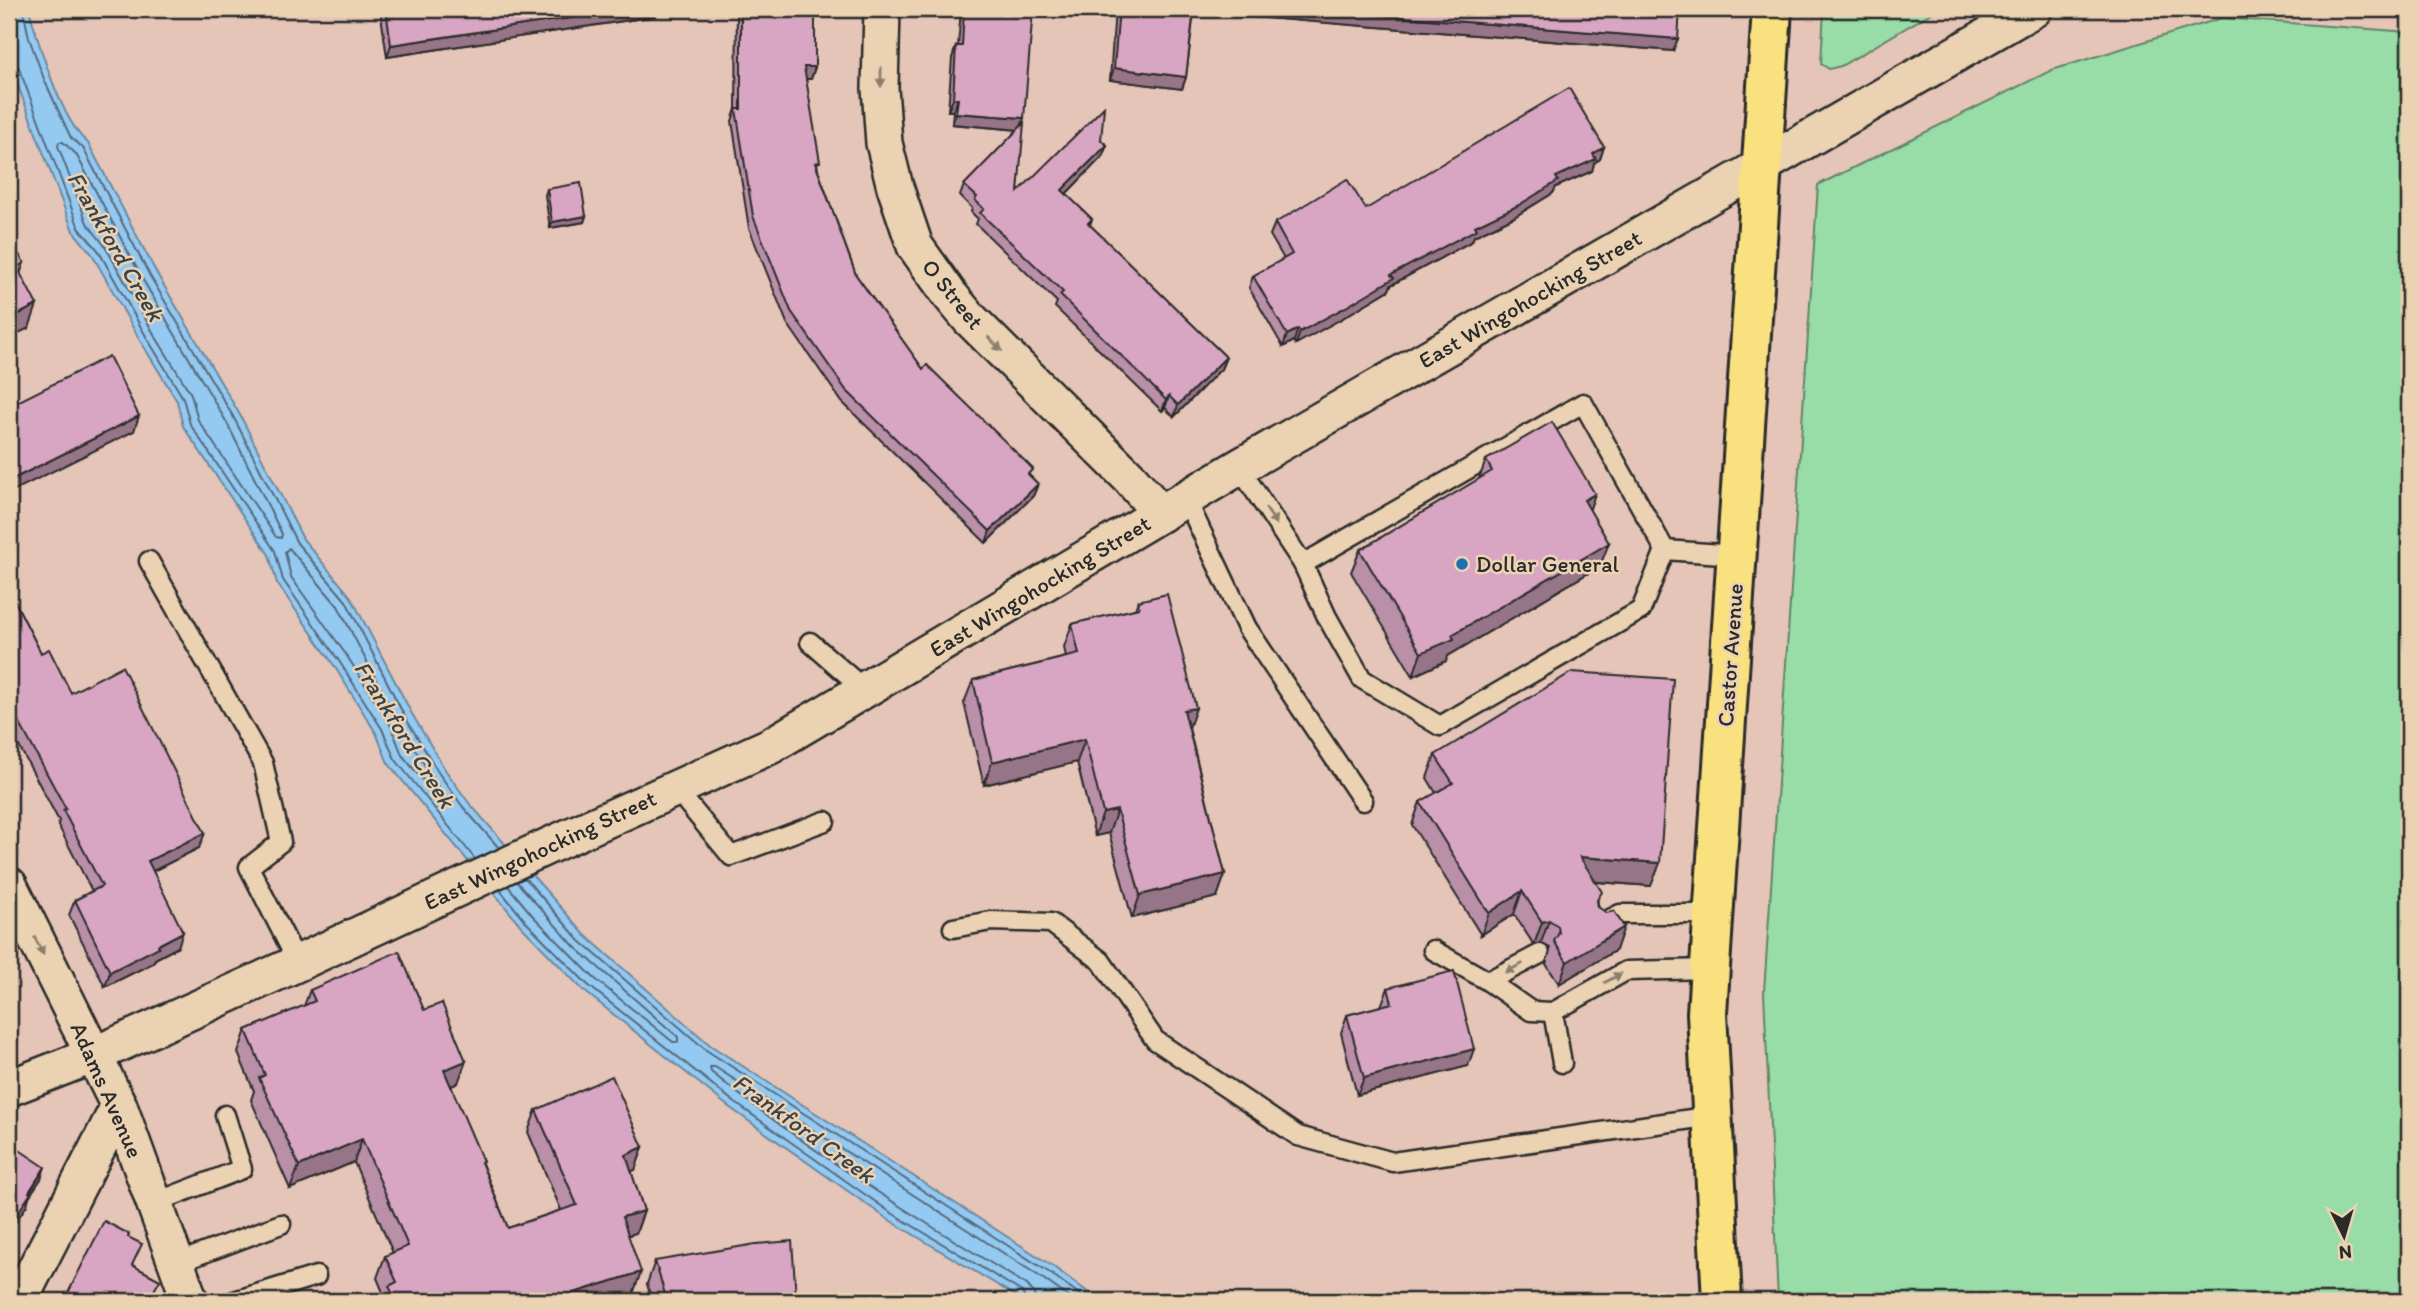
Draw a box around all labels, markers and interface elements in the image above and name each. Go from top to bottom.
one-way arrow [875,66,887,88]
water label: Frankford Creek [61,166,171,328]
street label: East Wingohocking Street [1413,223,1647,374]
street label: O Street [916,253,990,335]
one-way arrow [987,336,1004,353]
one-way arrow [1264,506,1277,526]
street label: East Wingohocking Street [924,509,1156,663]
place label: Dollar General [1476,550,1620,578]
marker: Dollar General [1454,556,1470,572]
street label: Castor Avenue [1711,582,1749,728]
water label: Frankford Creek [348,655,463,814]
street label: East Wingohocking Street [419,784,661,916]
one-way arrow [34,936,45,956]
one-way arrow [1504,962,1524,973]
one-way arrow [1603,972,1623,984]
street label: Adams Avenue [65,1018,149,1162]
water label: Frankford Creek [727,1067,882,1190]
north arrow [2310,1202,2380,1272]
text: N [2338,1240,2353,1264]

